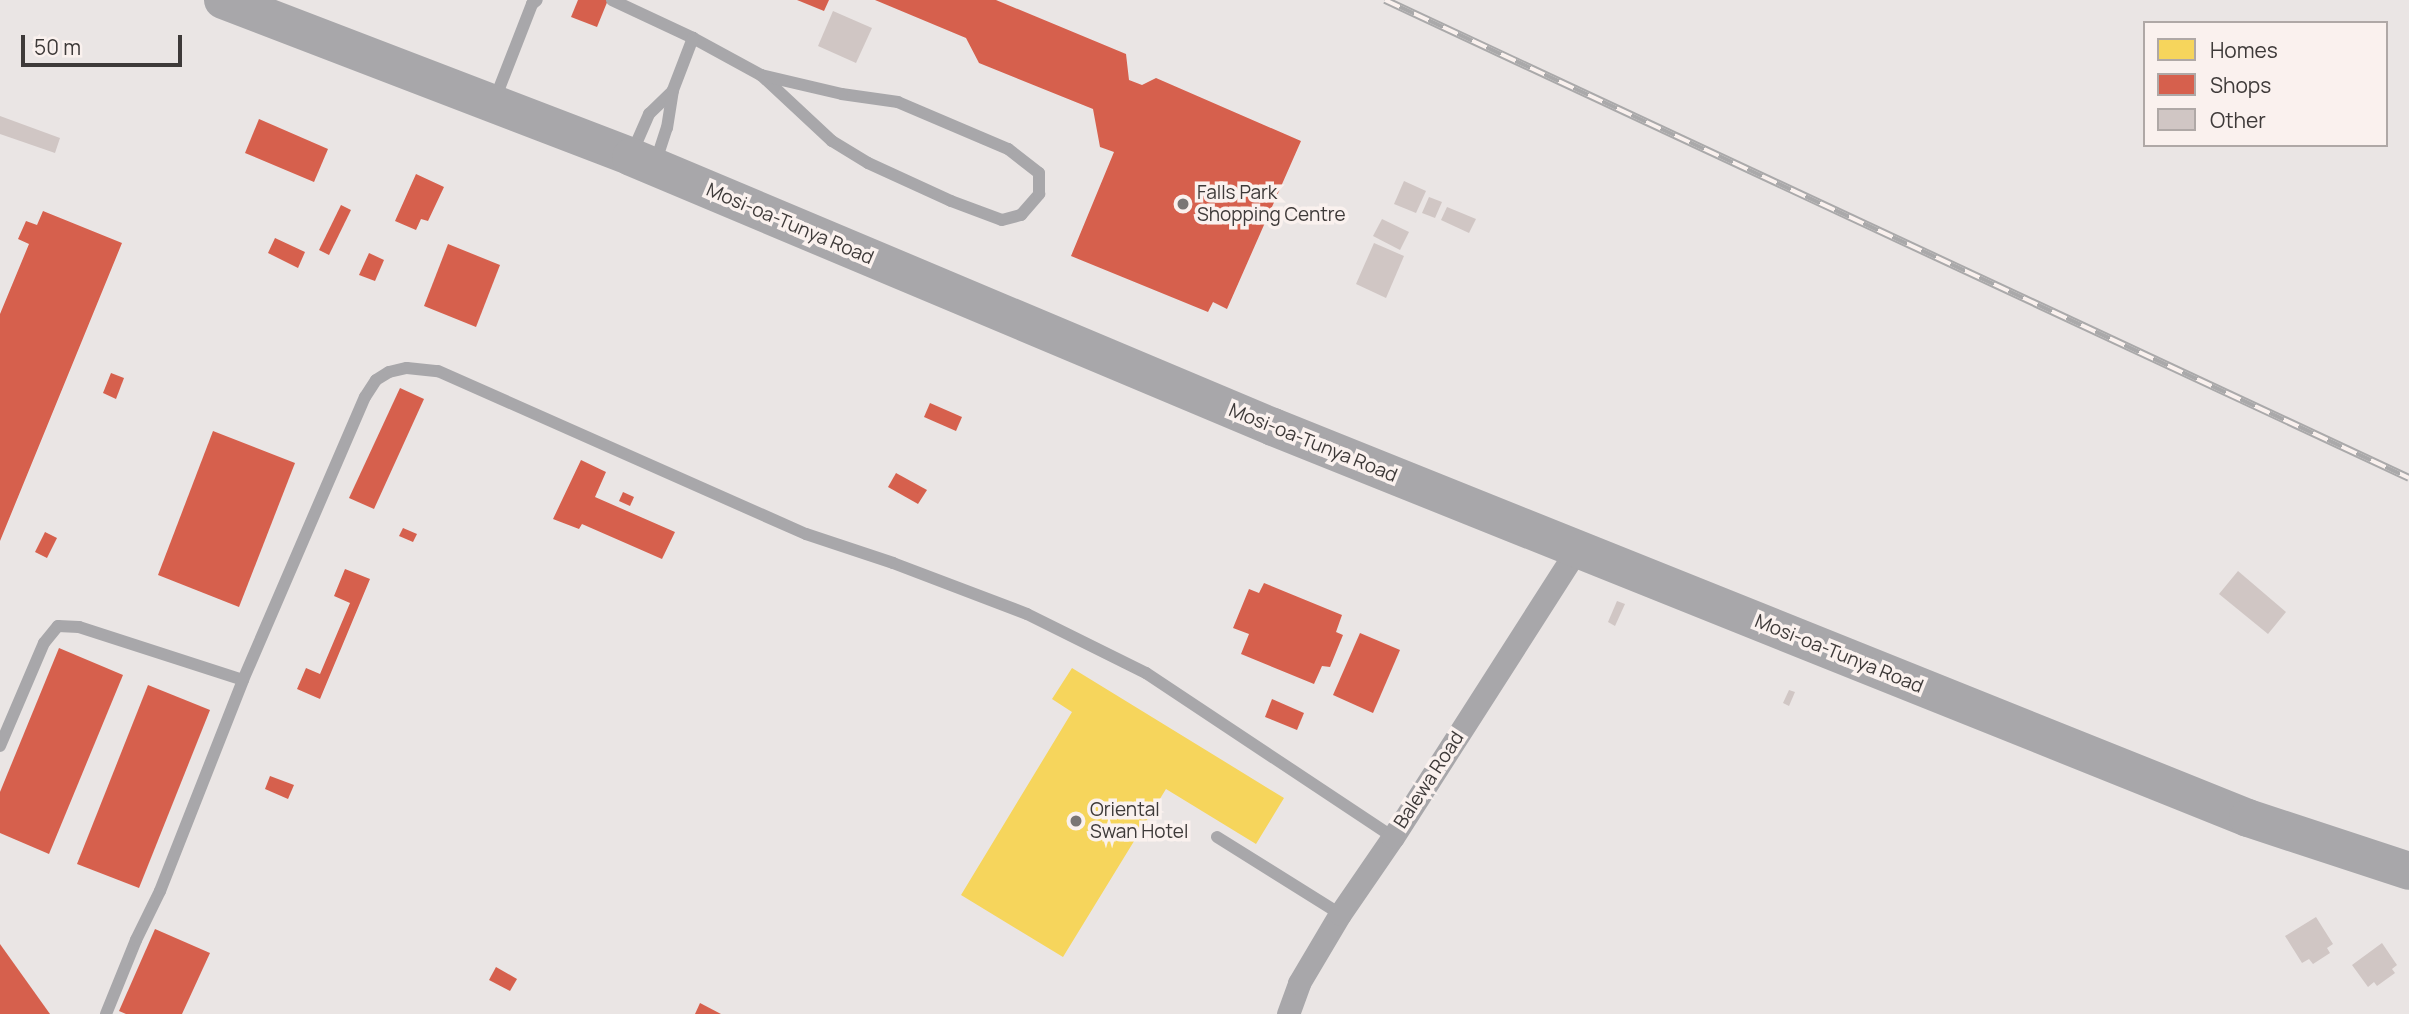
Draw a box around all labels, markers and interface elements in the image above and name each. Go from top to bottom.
scale bar [24,21,186,65]
legend [2143,21,2388,147]
text: 50 m [34,33,81,61]
text: Homes [2210,36,2278,64]
text: Shops [2210,71,2271,99]
text: Other [2210,106,2266,134]
street label: Mosi-oa-Tunya Road [703,178,877,270]
place label: Falls Park Shopping Centre [1197,182,1346,226]
marker: Falls Park Shopping Centre [1175,196,1191,212]
street label: Mosi-oa-Tunya Road [1226,399,1400,487]
street label: Mosi-oa-Tunya Road [1752,610,1926,698]
street label: Balewa Road [1389,727,1469,833]
place label: Oriental Swan Hotel [1090,799,1188,843]
marker: Oriental Swan Hotel [1068,813,1084,829]

